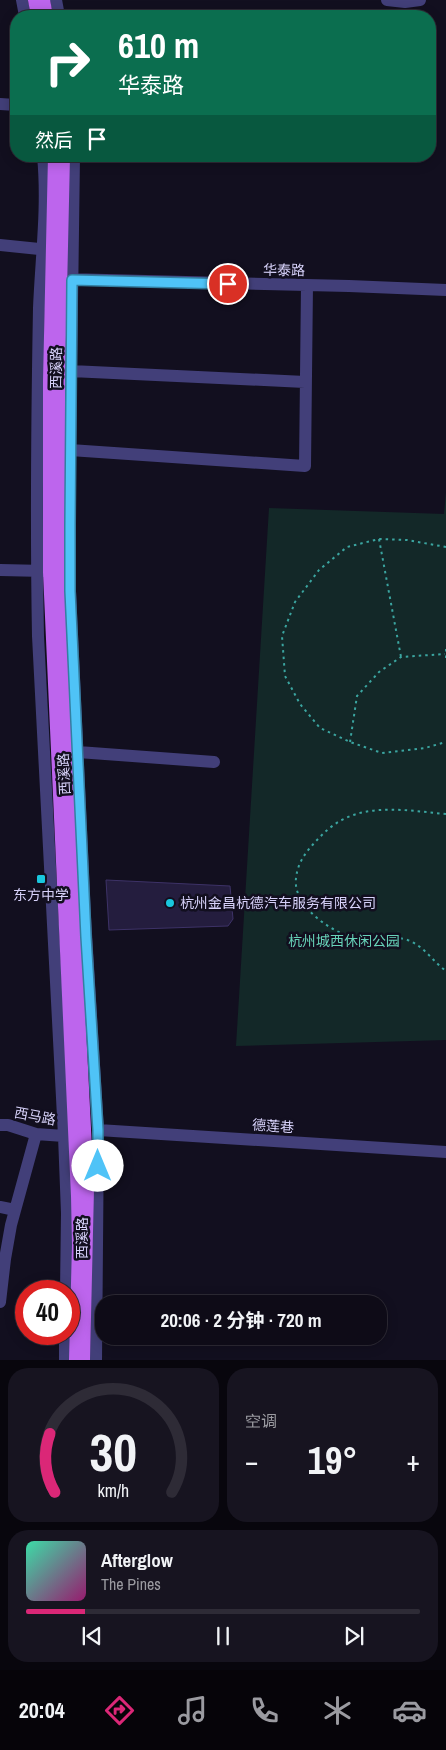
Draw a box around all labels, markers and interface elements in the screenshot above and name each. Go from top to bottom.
text: 610 m [118,22,199,69]
icon: right [35,30,100,95]
text: 华泰路 [118,70,184,100]
icon: arrive [83,125,111,153]
text: 然后 [35,127,73,153]
street label: 华泰路 [263,261,305,279]
pin [207,263,249,305]
icon: arrive [214,270,242,298]
street label: 西溪路 [47,347,65,389]
street label: 西溪路 [54,753,74,795]
marker: 东方中学 [35,873,47,885]
place label: 东方中学 [13,886,69,904]
place label: 杭州金昌杭德汽车服务有限公司 [180,894,376,912]
marker: 杭州金昌杭德汽车服务有限公司 [164,897,176,909]
park label: 杭州城西休闲公园 [288,932,400,950]
street label: 西马路 [13,1103,57,1129]
street label: 德莲巷 [251,1116,295,1136]
position arrow [71,1139,123,1191]
street label: 西溪路 [73,1217,91,1259]
speed limit sign: 40 [15,1280,80,1345]
text: 20:06 · 2 分钟 · 720 m [160,1307,322,1333]
text: 空调 [245,1410,277,1432]
text: 30 [90,1417,137,1487]
text: 19° [308,1435,357,1486]
text: − [245,1442,258,1480]
text: + [407,1442,420,1480]
text: km/h [98,1479,129,1503]
text: Afterglow [101,1547,173,1573]
text: The Pines [101,1573,161,1595]
icon: previous [78,1622,106,1650]
icon: pause [209,1622,237,1650]
icon: next [340,1622,368,1650]
icon: directions [102,1693,137,1728]
icon: music [175,1693,210,1728]
icon: phone [247,1693,282,1728]
icon: climate [320,1693,355,1728]
icon: car [392,1693,427,1728]
text: 20:04 [19,1695,65,1725]

